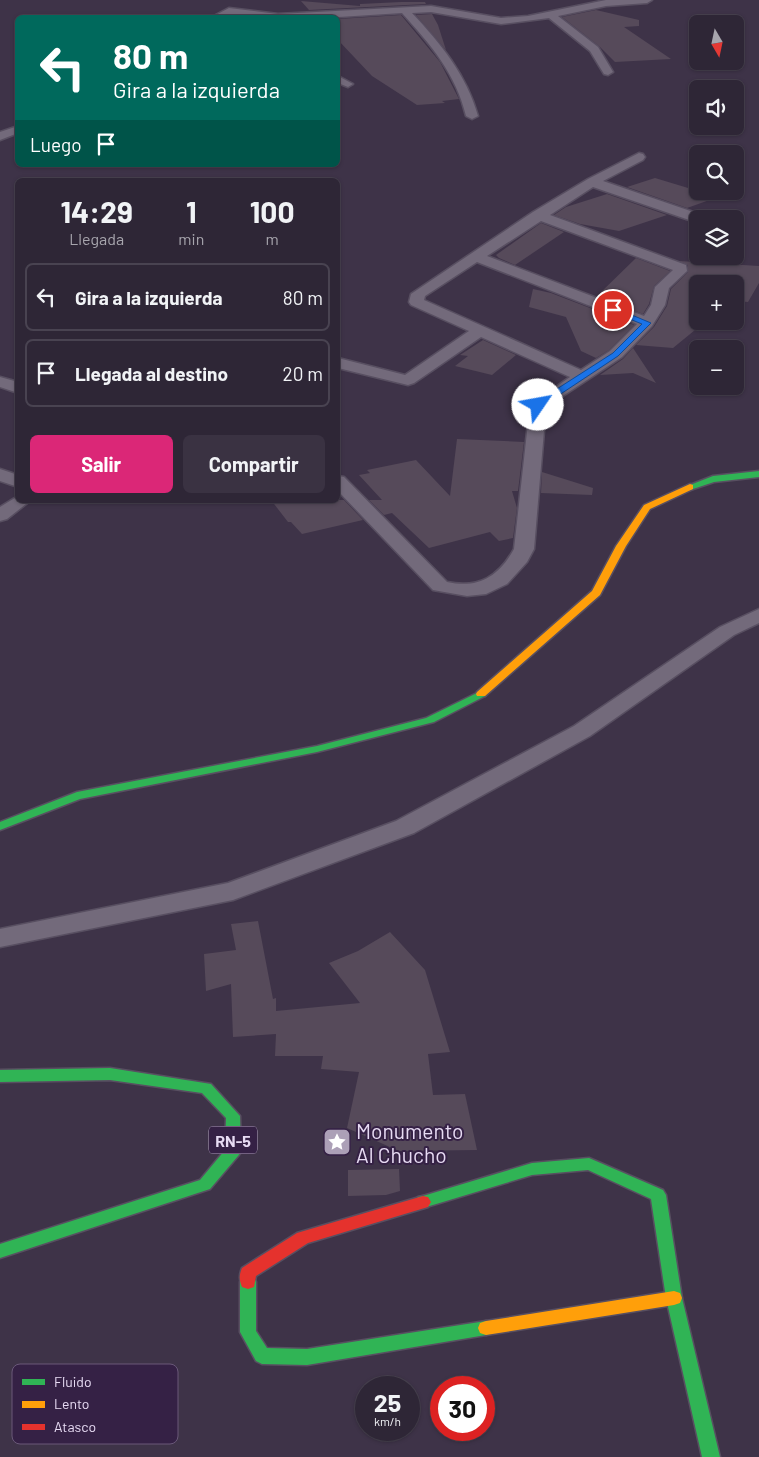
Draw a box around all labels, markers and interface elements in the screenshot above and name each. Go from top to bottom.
north arrow [689,15,744,70]
map controls [689,15,744,395]
text: 80 m [113,34,188,76]
icon: left [30,35,95,100]
text: Gira a la izquierda [113,76,280,102]
button: sound [689,80,744,135]
icon: arrive [92,130,120,158]
text: Luego [30,133,82,156]
button: search [689,145,744,200]
text: 14:29 [60,193,133,229]
text: 1 [186,193,197,229]
text: 100 [250,193,295,229]
button: layers [689,210,744,265]
text: Llegada [69,229,124,248]
text: min [178,229,204,248]
text: m [266,229,279,248]
button: + [689,275,744,330]
icon: left [32,283,60,311]
text: Gira a la izquierda [75,286,223,309]
text: 80 m [283,286,323,309]
pin [592,289,634,331]
icon: arrive [599,296,627,324]
button: − [689,340,744,395]
icon: arrive [32,359,60,387]
text: Llegada al destino [75,362,228,385]
text: 20 m [283,362,323,385]
position arrow [511,378,563,430]
button: Salir [30,435,173,493]
button: Compartir [183,435,325,493]
place label: Monumento Al Chucho [356,1118,464,1167]
road number: RN-5 [209,1126,257,1154]
place icon: Monumento Al Chucho [322,1127,352,1157]
legend [12,1364,178,1444]
text: Fluido [54,1373,92,1390]
speed limit sign: 30 [430,1376,495,1441]
text: 25 [374,1387,401,1417]
text: Lento [54,1395,89,1412]
text: km/h [374,1414,401,1428]
text: Atasco [54,1418,96,1435]

